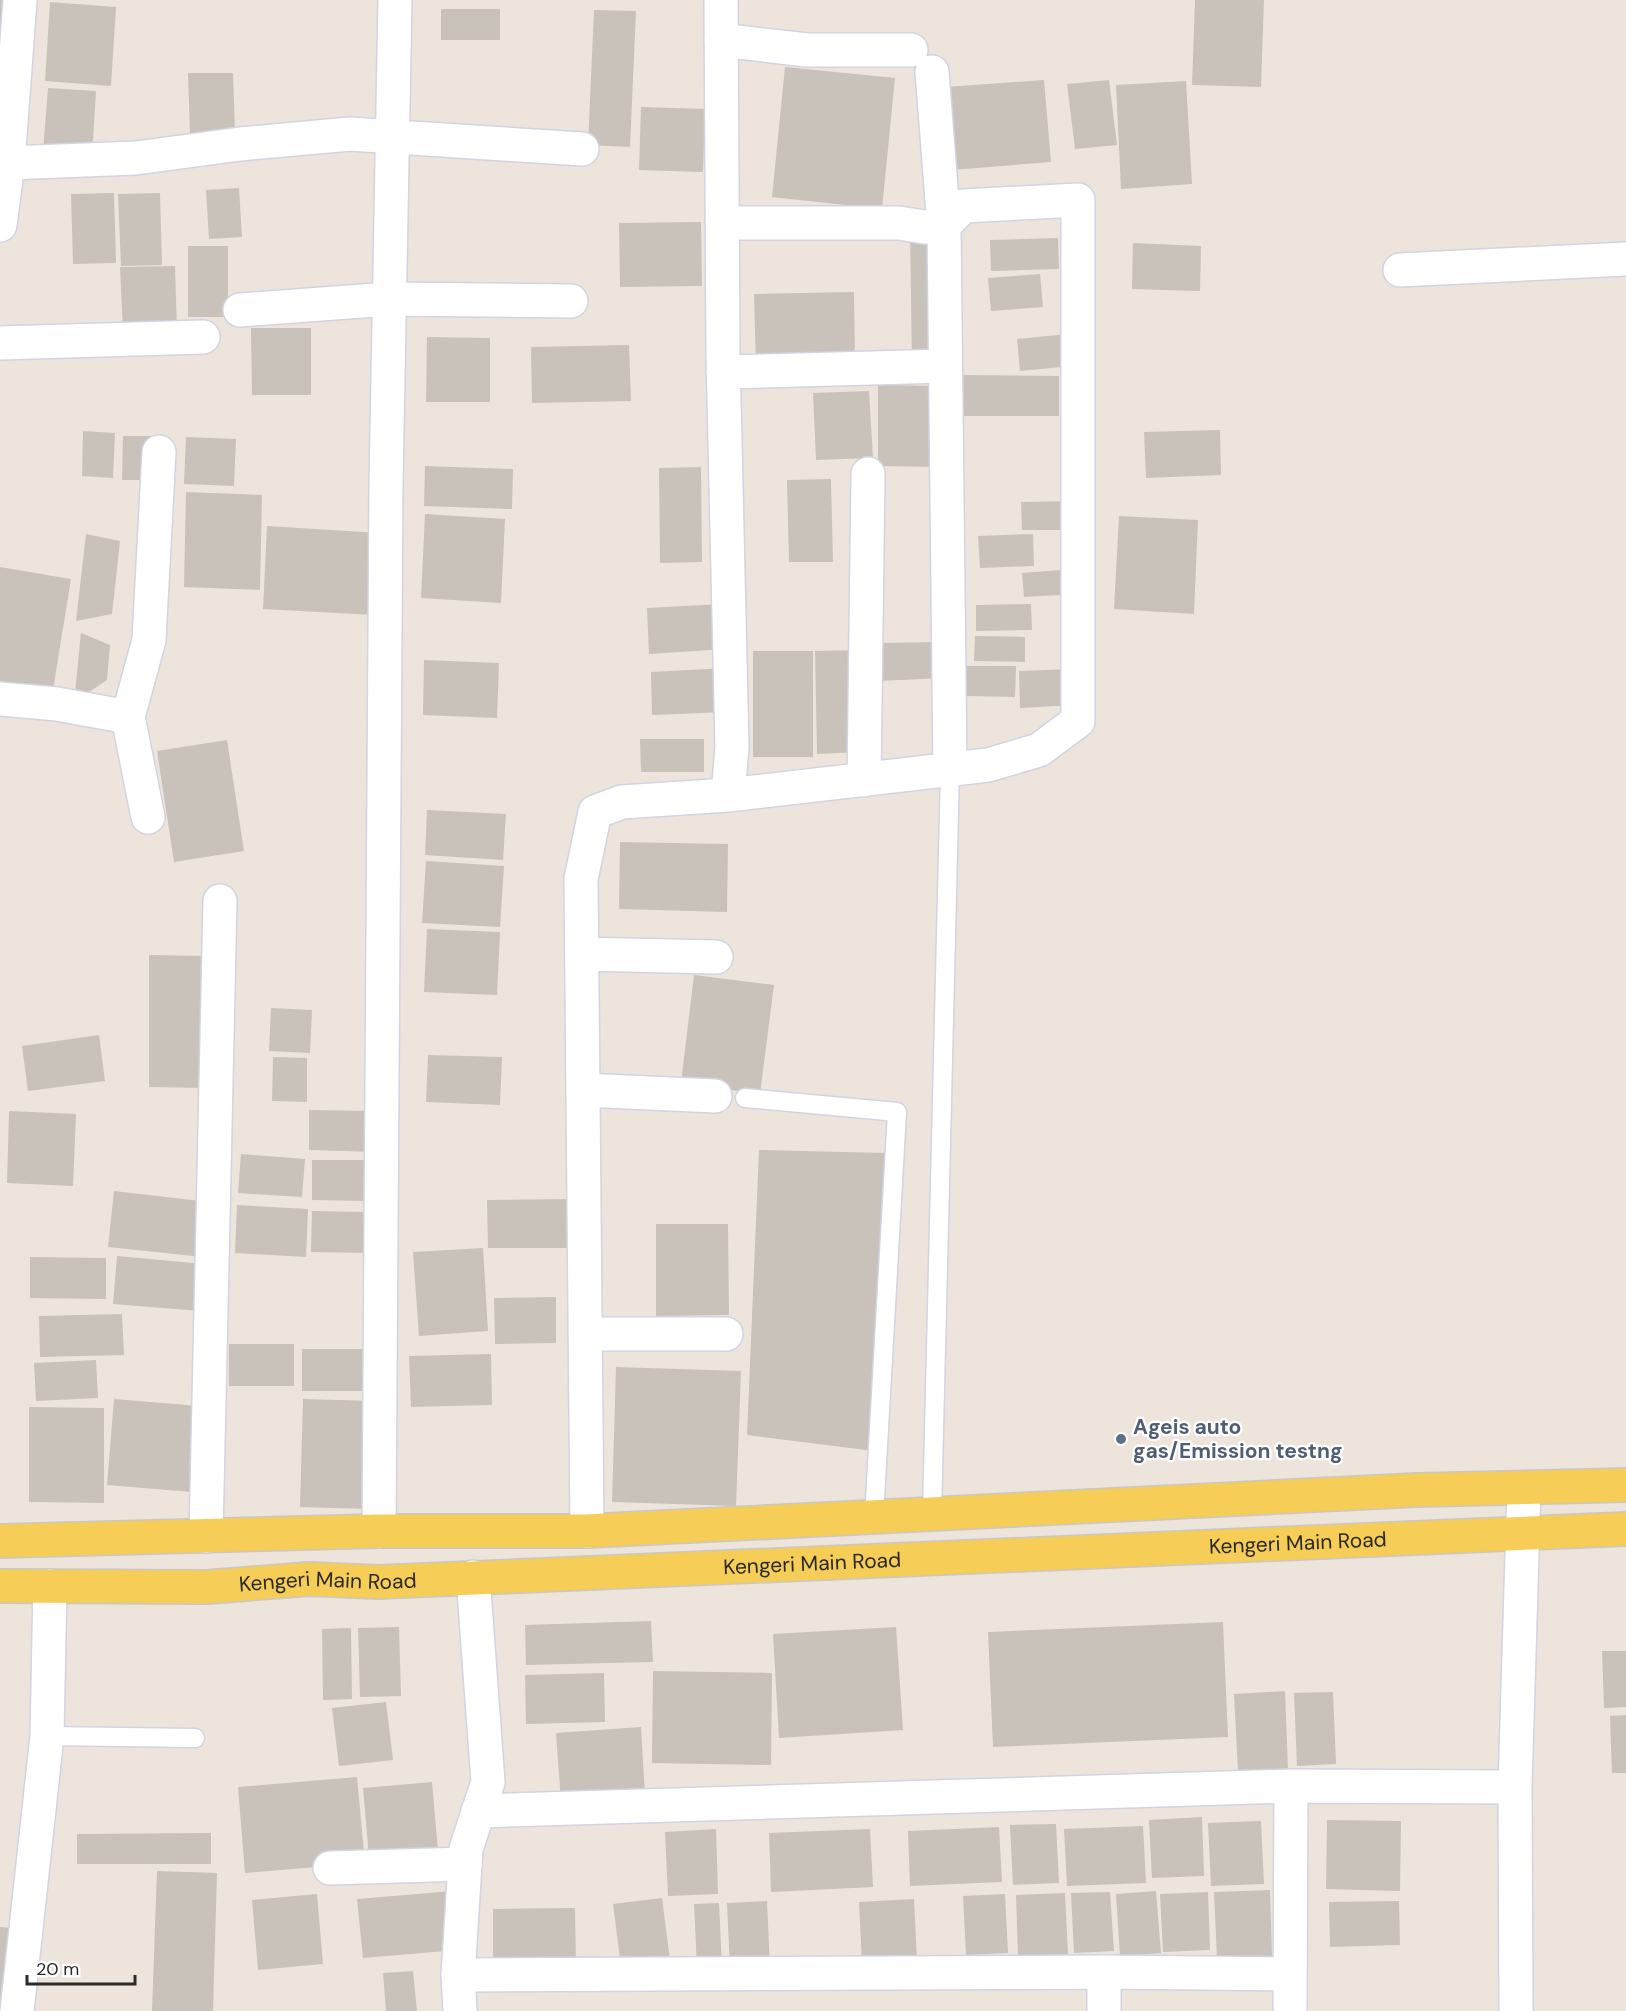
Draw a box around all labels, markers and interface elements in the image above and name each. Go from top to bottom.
place label: Ageis auto gas/Emission testng [1133,1413,1342,1465]
marker: Ageis auto gas/Emission testng [1114,1432,1128,1446]
street label: Kengeri Main Road [1208,1525,1387,1561]
street label: Kengeri Main Road [723,1546,902,1581]
street label: Kengeri Main Road [238,1565,417,1598]
scale bar [27,1948,135,1986]
text: 20 m [36,1957,79,1981]

